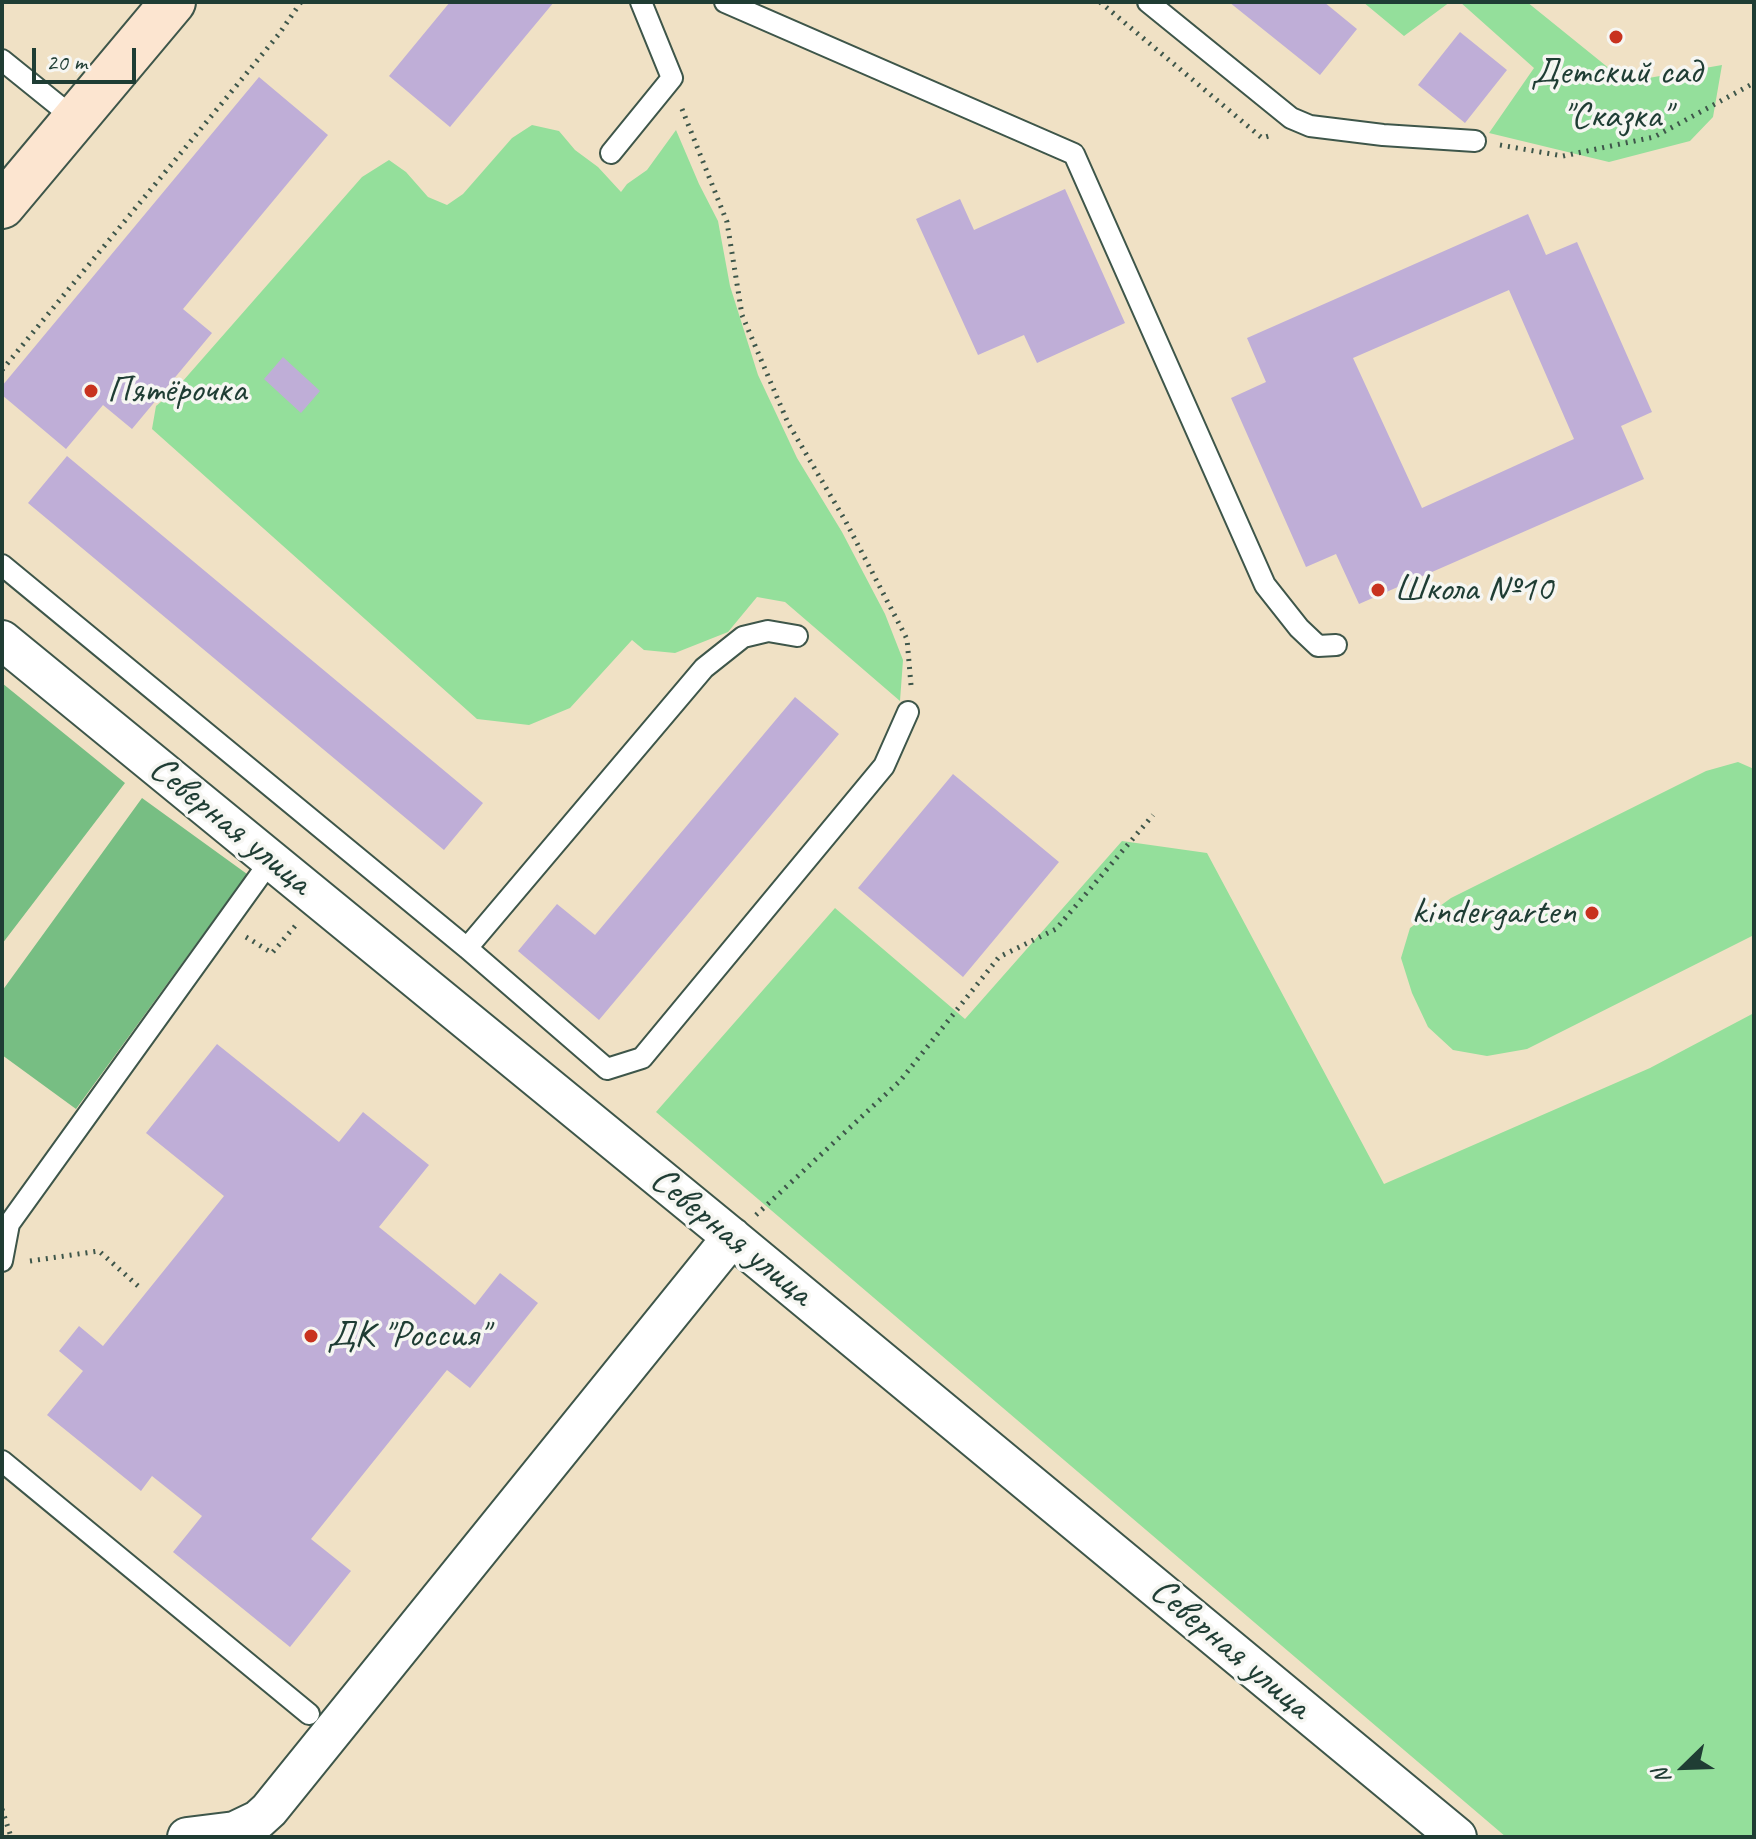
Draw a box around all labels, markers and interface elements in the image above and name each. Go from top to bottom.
marker: Детский сад "Сказка" [1607,28,1625,46]
scale bar [36,32,140,82]
text: 20 m [46,47,87,77]
place label: Детский сад "Сказка" [1531,50,1701,140]
place label: Пятёрочка [107,368,246,414]
marker: Пятёрочка [82,382,100,400]
place label: Школа №10 [1394,567,1553,613]
marker: Школа №10 [1369,581,1387,599]
street label: Северная улица [139,747,321,905]
place label: kindergarten [1412,890,1576,936]
marker: kindergarten [1583,904,1601,922]
street label: Северная улица [640,1158,822,1316]
place label: ДК "Россия" [327,1313,487,1359]
marker: ДК "Россия" [302,1327,320,1345]
street label: Северная улица [1140,1568,1320,1730]
north arrow [1644,1727,1724,1807]
text: N [1646,1765,1677,1788]

